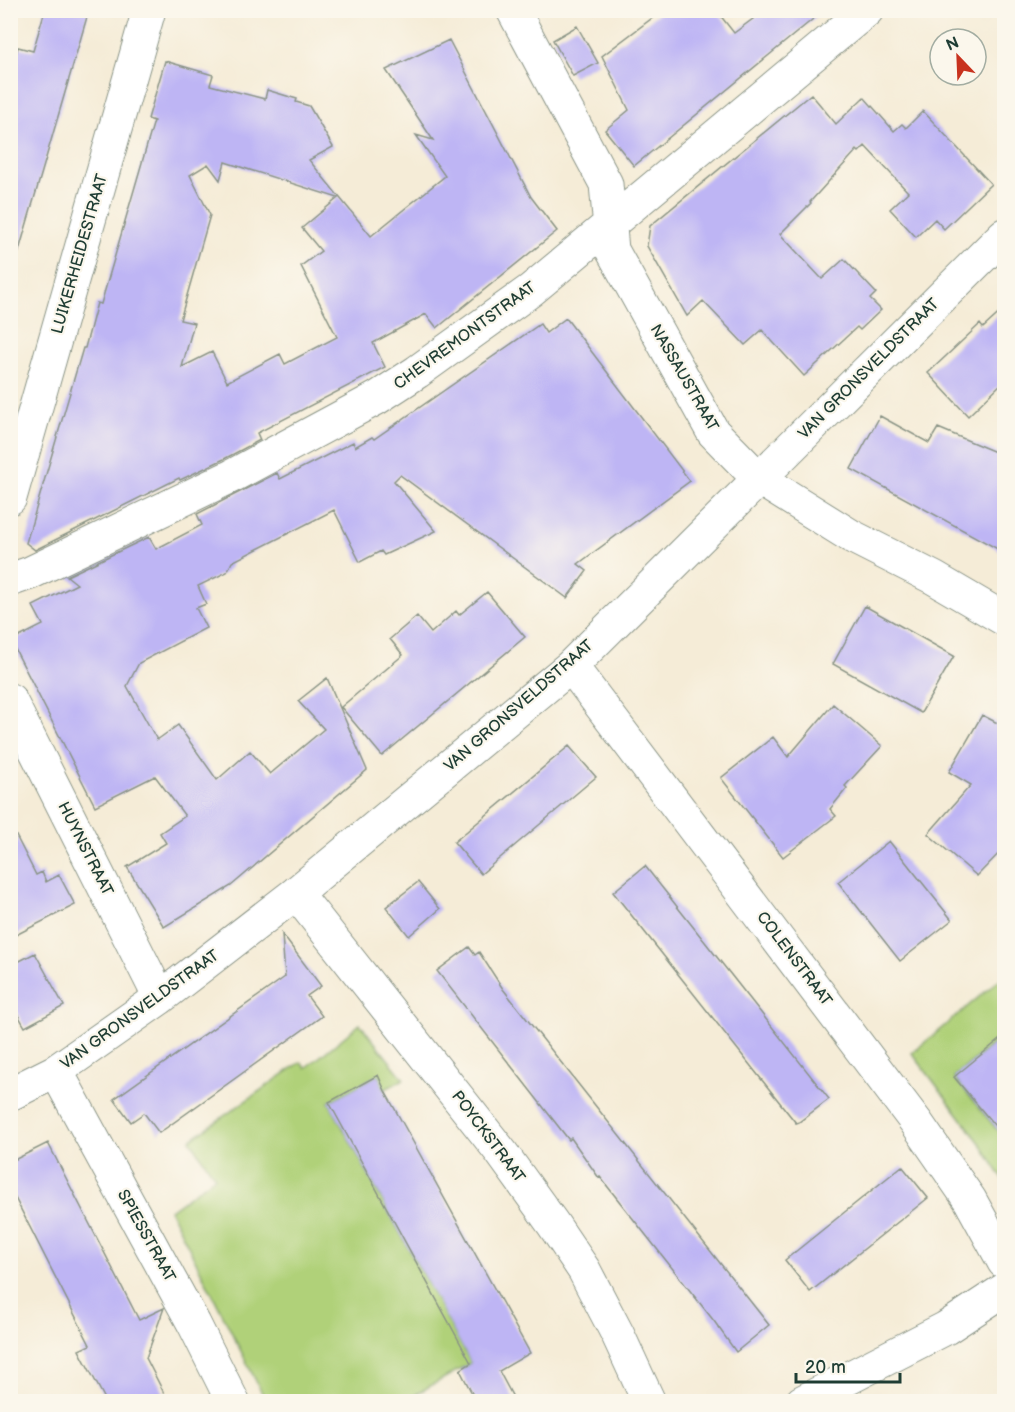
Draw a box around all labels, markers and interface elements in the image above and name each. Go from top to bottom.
north arrow [928,27,988,87]
text: N [943,33,962,56]
street label: LUIKERHEIDESTRAAT [48,172,112,336]
street label: CHEVREMONTSTRAAT [390,278,540,394]
street label: VAN GRONSVELDSTRAAT [795,294,944,443]
street label: NASSAUSTRAAT [646,321,722,435]
street label: VAN GRONSVELDSTRAAT [441,636,598,776]
street label: HUYNSTRAAT [53,799,117,899]
street label: COLENSTRAAT [752,908,836,1010]
street label: VAN GRONSVELDSTRAAT [57,946,223,1074]
street label: POYCKSTRAAT [447,1087,529,1187]
street label: SPIESSTRAAT [113,1186,179,1286]
scale bar [796,1346,900,1384]
text: 20 m [805,1357,846,1378]

